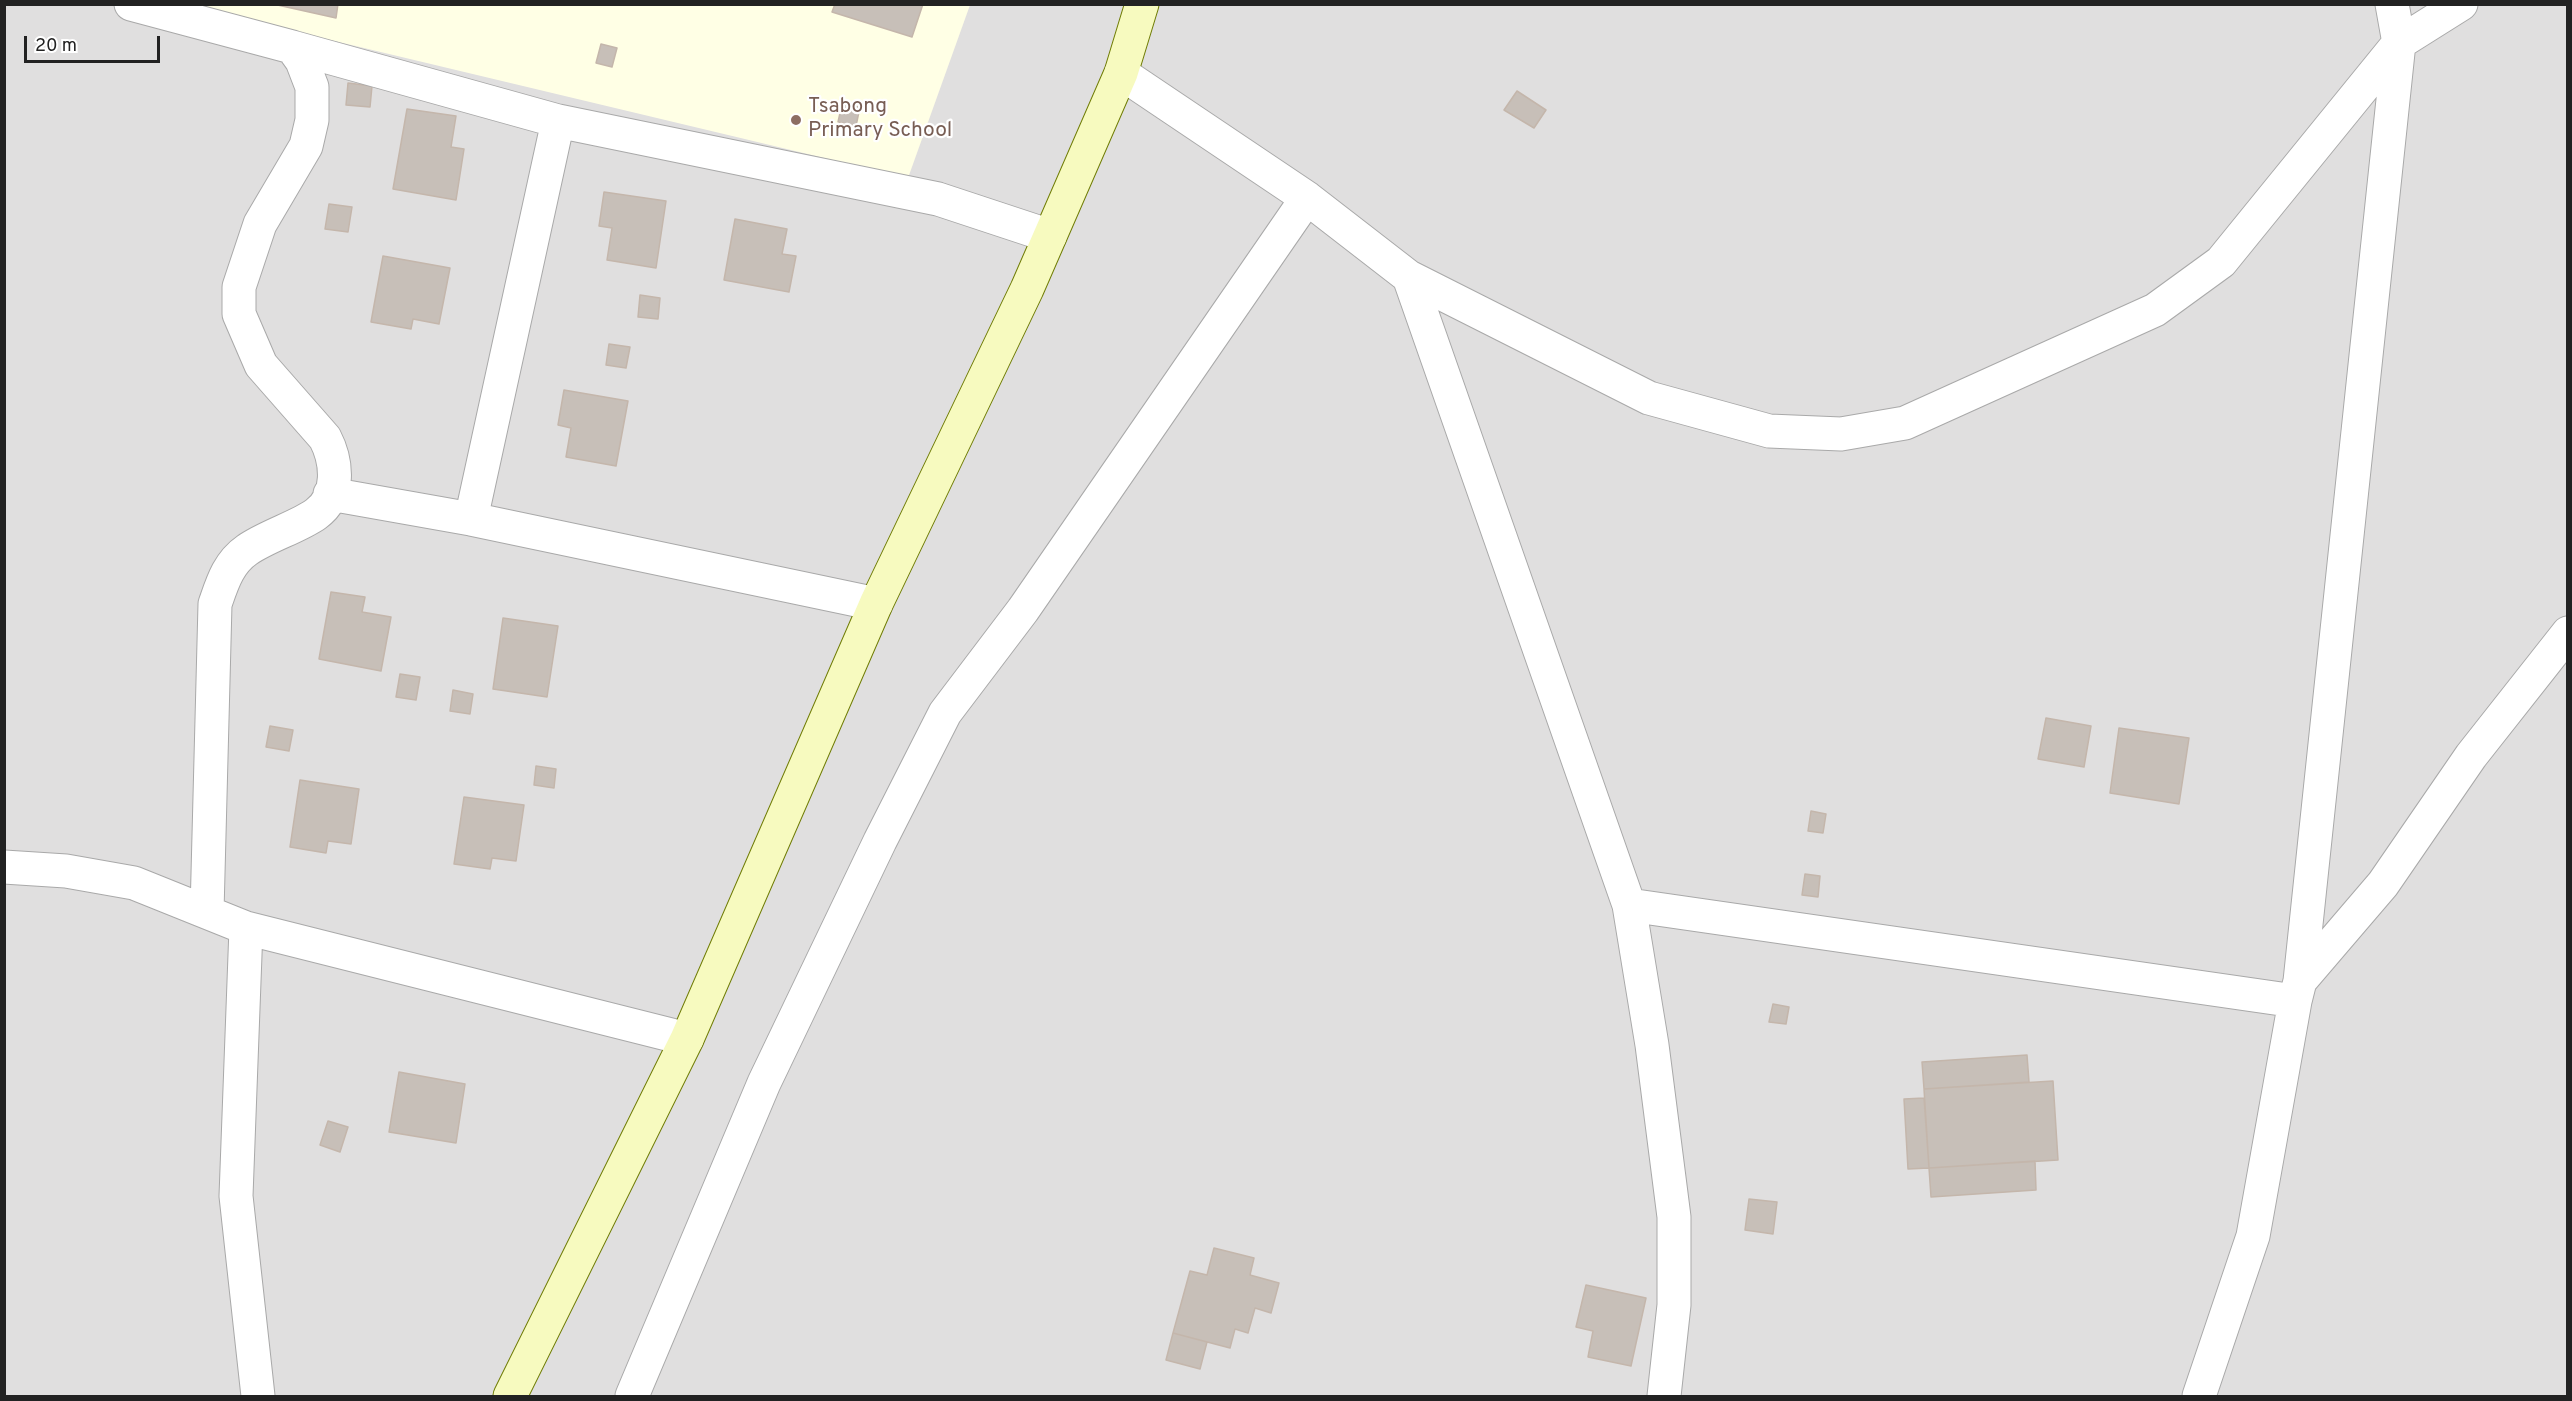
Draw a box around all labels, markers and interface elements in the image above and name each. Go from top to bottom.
scale bar [27,24,164,62]
text: 20 m [35,35,77,58]
place label: Tsabong Primary School [808,95,952,145]
marker: Tsabong Primary School [789,113,803,127]

